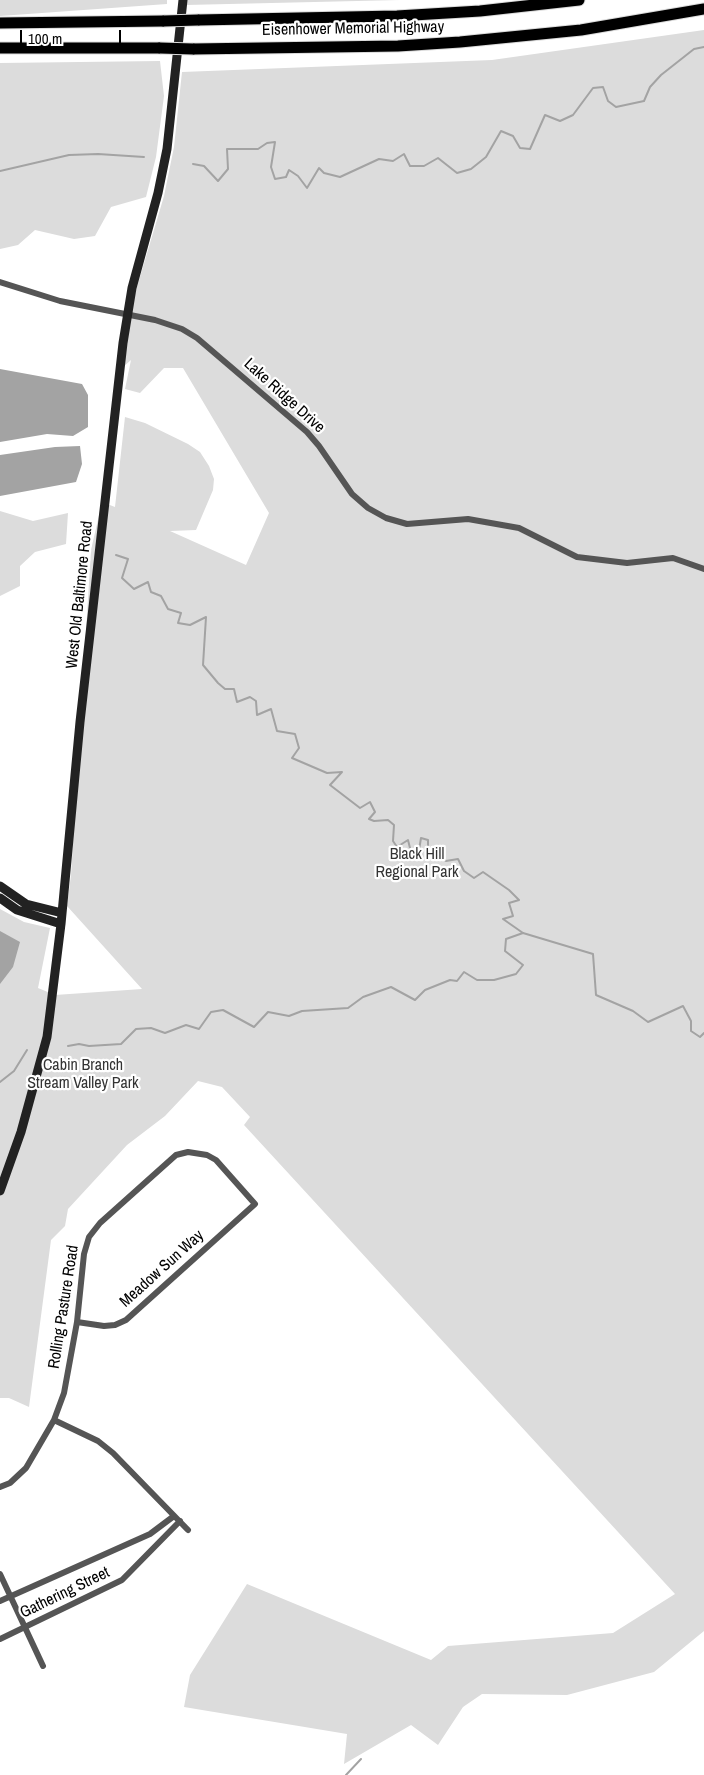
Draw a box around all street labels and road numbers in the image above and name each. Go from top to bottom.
street label: Eisenhower Memorial Highway [262,18,444,40]
street label: Lake Ridge Drive [240,355,328,437]
street label: West Old Baltimore Road [63,520,97,670]
street label: Meadow Sun Way [116,1226,208,1312]
street label: Rolling Pasture Road [45,1244,83,1370]
street label: Gathering Street [17,1563,113,1623]

